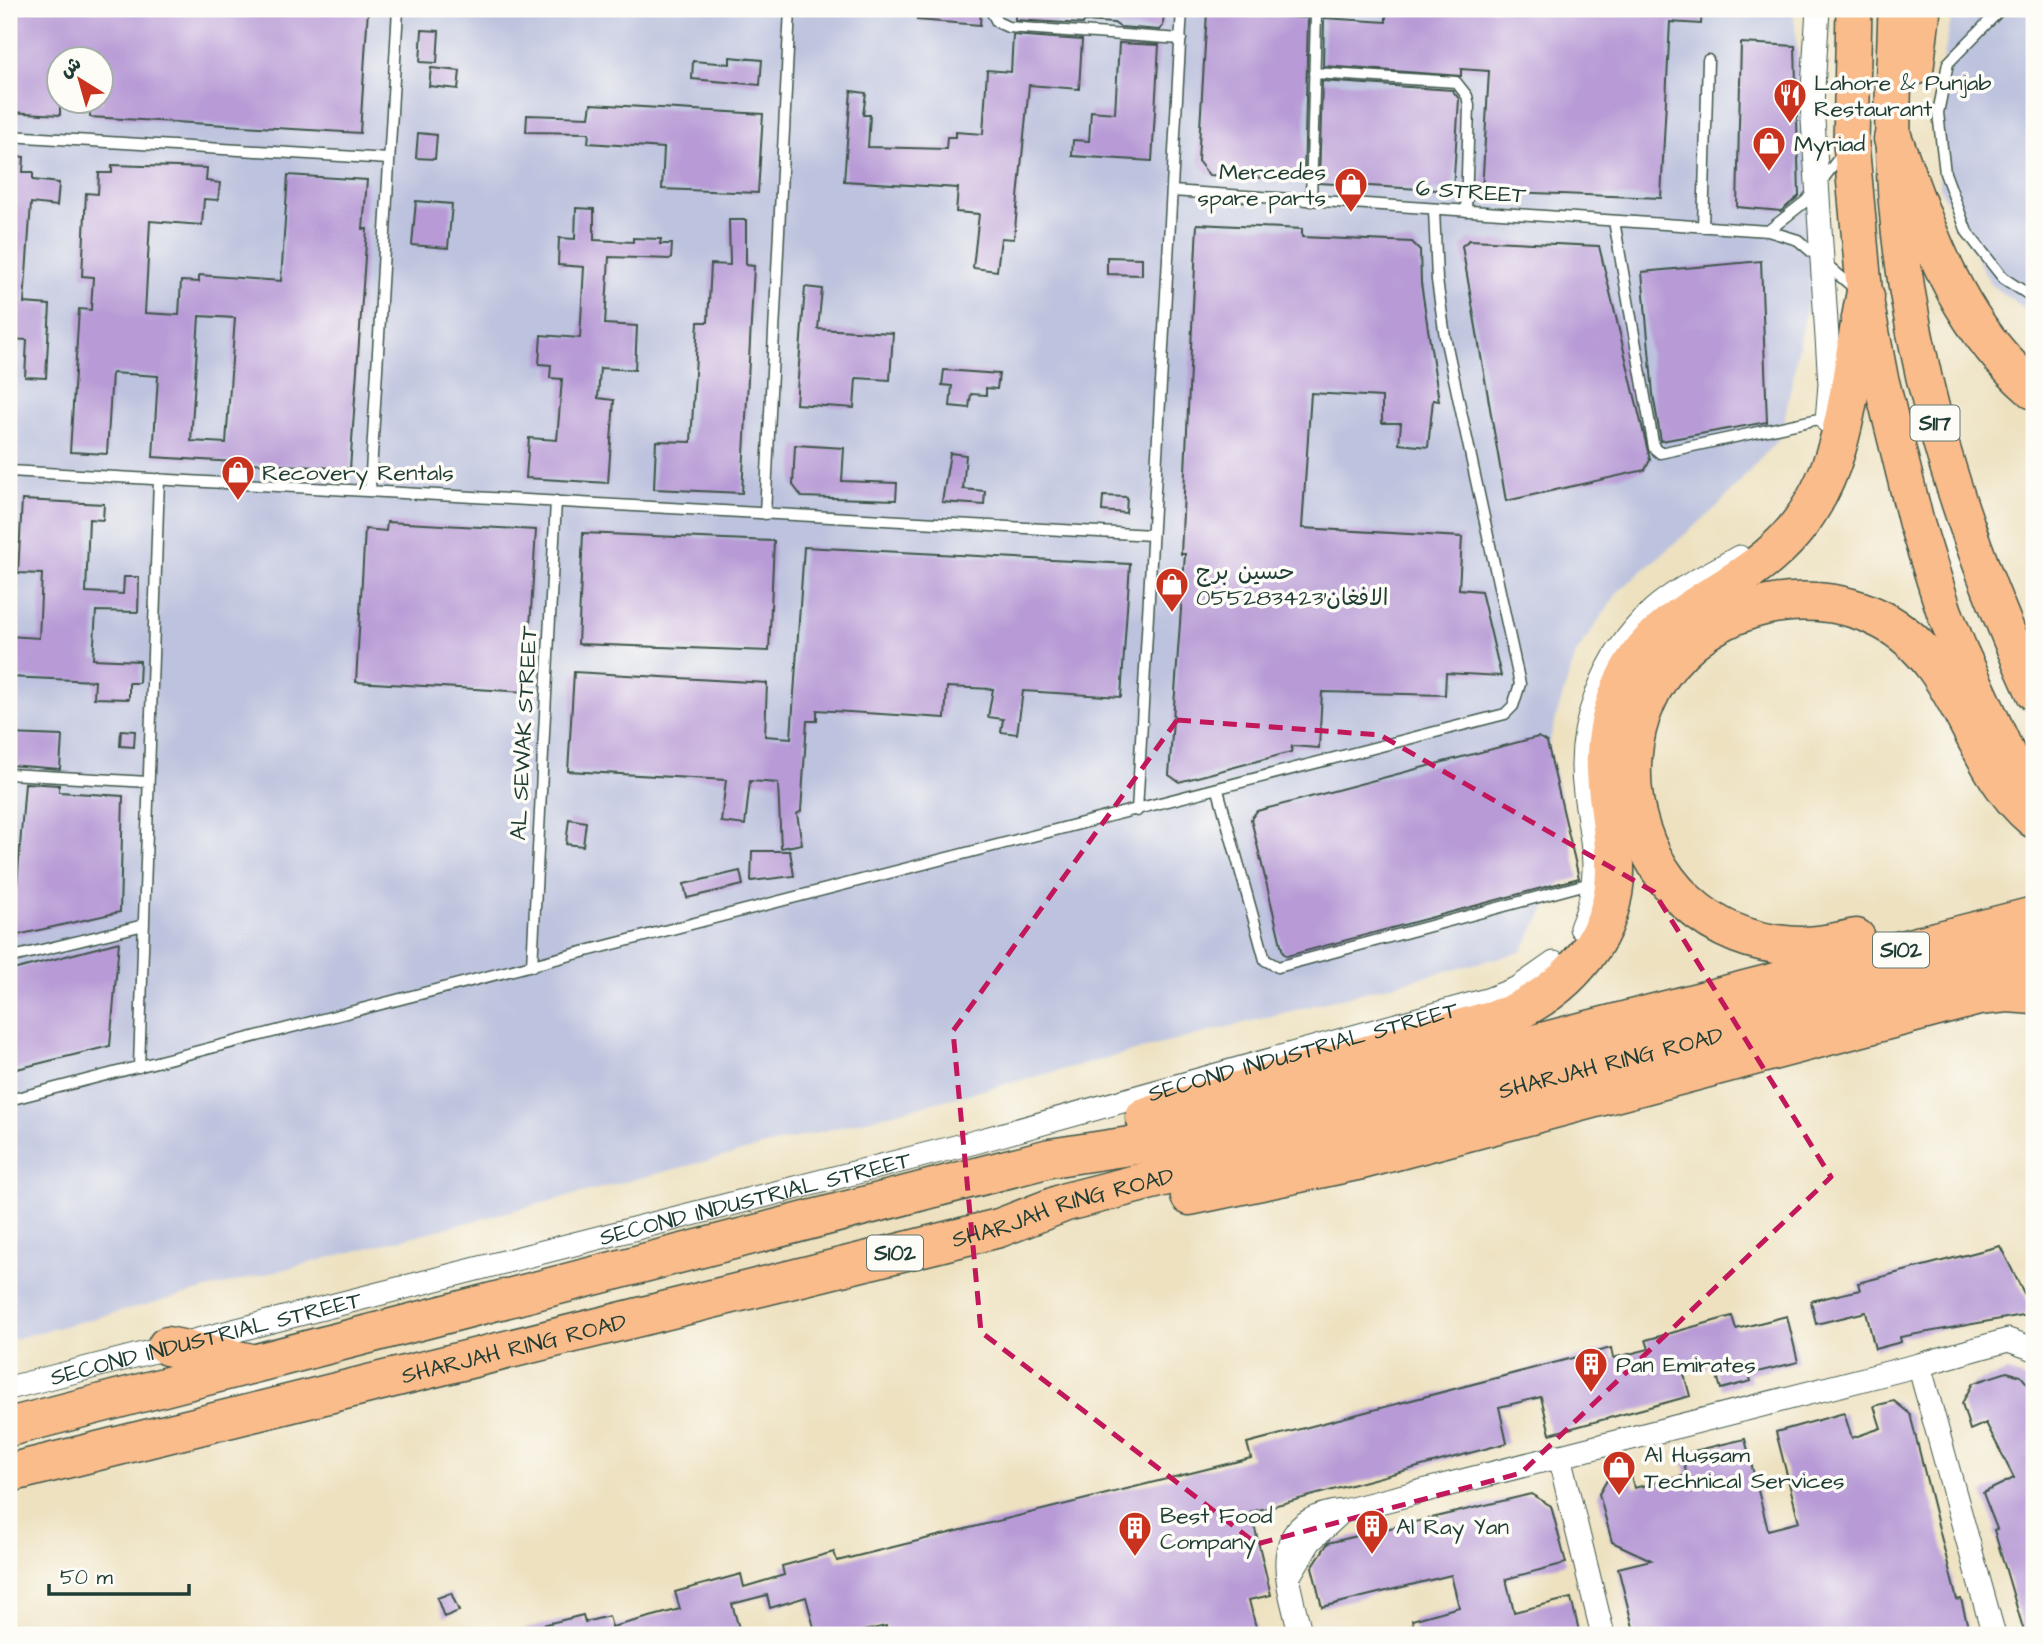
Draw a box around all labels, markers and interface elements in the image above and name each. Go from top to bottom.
north arrow [46,46,116,116]
text: ش [54,50,87,85]
place label: Lahore & Punjab Restaurant [1814,67,1992,125]
restaurant icon: Lahore & Punjab Restaurant [1771,76,1809,125]
shop icon: Myriad [1750,124,1788,173]
place label: Myriad [1794,128,1866,161]
place label: Mercedes spare parts [1198,156,1326,214]
shop icon: Mercedes spare parts [1332,165,1370,214]
street label: 6 STREET [1415,172,1528,212]
road number: S117 [1910,406,1960,440]
shop icon: Recovery Rentals [219,453,257,502]
place label: Recovery Rentals [262,457,454,490]
place label: حسين برج الافغان0552834231 [1196,556,1389,614]
shop icon: حسين برج الافغان0552834231 [1153,565,1191,614]
street label: AL SEWAK STREET [502,624,546,841]
road number: S102 [1873,932,1929,968]
street label: SECOND INDUSTRIAL STREET [1144,993,1462,1110]
street label: SHARJAH RING ROAD [1495,1019,1727,1108]
street label: SECOND INDUSTRIAL STREET [596,1144,915,1254]
street label: SHARJAH RING ROAD [949,1160,1178,1256]
road number: S102 [867,1236,923,1270]
street label: SECOND INDUSTRIAL STREET [47,1284,366,1394]
street label: SHARJAH RING ROAD [398,1306,630,1392]
building icon: Pan Emirates [1572,1345,1610,1394]
place label: Pan Emirates [1616,1349,1756,1381]
place label: Al Hussam Technical Services [1644,1439,1845,1497]
shop icon: Al Hussam Technical Services [1600,1448,1638,1497]
place label: Best Food Company [1160,1500,1273,1559]
building icon: Al Ray Yan [1353,1507,1391,1556]
building icon: Best Food Company [1116,1509,1154,1558]
place label: Al Ray Yan [1396,1511,1509,1544]
scale bar [49,1553,189,1597]
text: 50 m [60,1563,114,1592]

